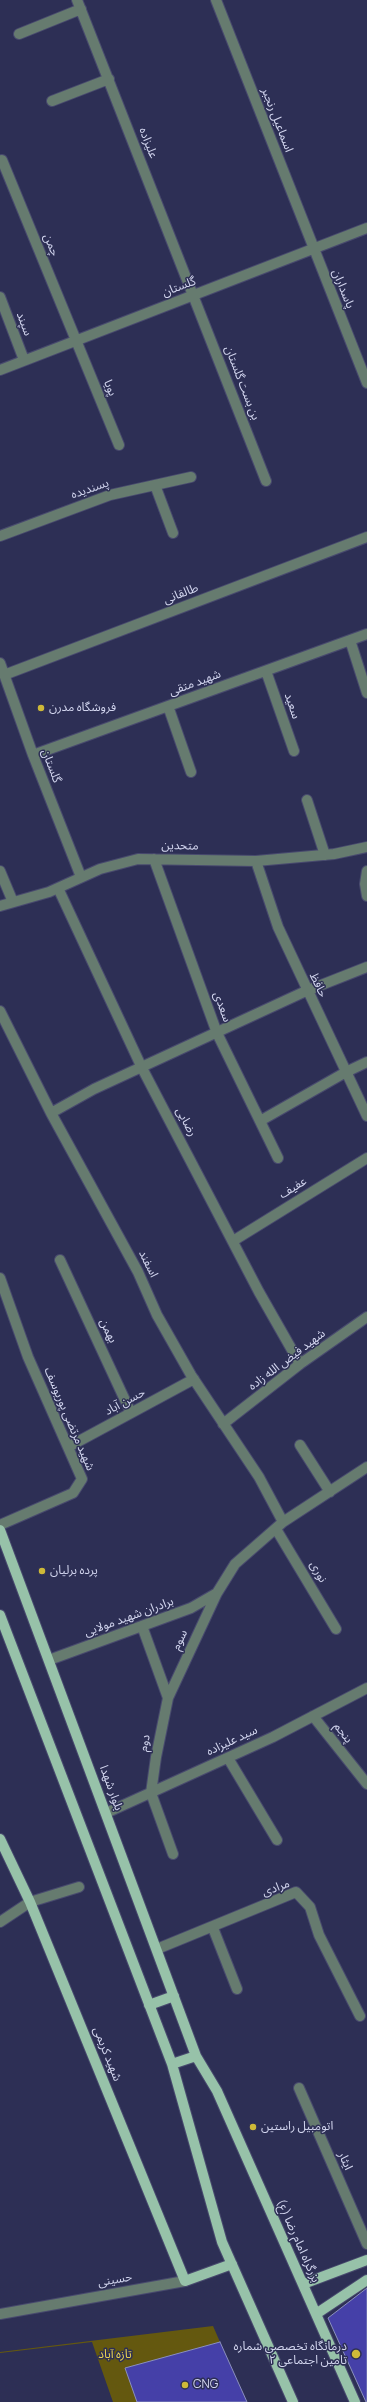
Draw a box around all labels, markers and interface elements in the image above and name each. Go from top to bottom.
street label: اسماعیل رنجبر [258,86,296,154]
street label: علیزاده [136,125,160,161]
street label: چمن [40,232,62,258]
street label: پاسداران [329,267,357,311]
street label: گلستان [160,274,198,300]
street label: سپند [13,310,35,338]
street label: بن بست گلستان [221,344,263,422]
street label: پویا [100,378,120,398]
street label: پسندیده [69,476,111,502]
street label: طالقانی [162,581,200,607]
street label: شهید متقی [167,667,223,699]
street label: سعید [281,691,303,721]
place label: فروشگاه مدرن [49,701,116,715]
marker: فروشگاه مدرن [36,703,46,713]
street label: گلستان [38,747,64,785]
street label: متحدین [161,838,199,854]
street label: حافظ [306,970,330,1000]
street label: سعدی [210,990,234,1024]
street label: رضایی [172,1105,200,1139]
street label: عفیف [277,1174,309,1202]
street label: اسفند [135,1248,161,1280]
street label: بهمن [96,1317,120,1345]
street label: شهید فیض الله زاده [246,1326,328,1394]
street label: شهید مرتضی پوریوسف [41,1365,97,1473]
street label: حسن آباد [102,1385,148,1419]
street label: نوری [306,1559,330,1585]
place label: پرده برلیان [50,1564,98,1578]
marker: پرده برلیان [37,1566,47,1576]
street label: برادران شهید مولایی [82,1594,176,1640]
street label: سوم [169,1627,191,1653]
street label: پنجم [331,1720,355,1746]
street label: سید علیزاده [204,1723,260,1759]
street label: دوم [136,1733,154,1753]
street label: بلوار شهدا [96,1764,126,1812]
street label: مرادی [260,1876,292,1900]
street label: شهید کریمی [90,2025,124,2083]
place label: اتومبیل راستین [261,2120,333,2134]
marker: اتومبیل راستین [248,2122,258,2132]
street label: ایثار [335,2149,355,2173]
street label: بزرگراه امام رضا (ع) [273,2197,323,2285]
street label: حسینی [97,2270,133,2290]
place label: درمانگاه تخصصی شماره ۲ تامین اجتماعی [234,2340,347,2368]
park label: تازه آباد [98,2348,132,2362]
marker: درمانگاه تخصصی شماره ۲ تامین اجتماعی [350,2348,362,2360]
place label: CNG [193,2378,218,2392]
marker: CNG [180,2380,190,2390]

